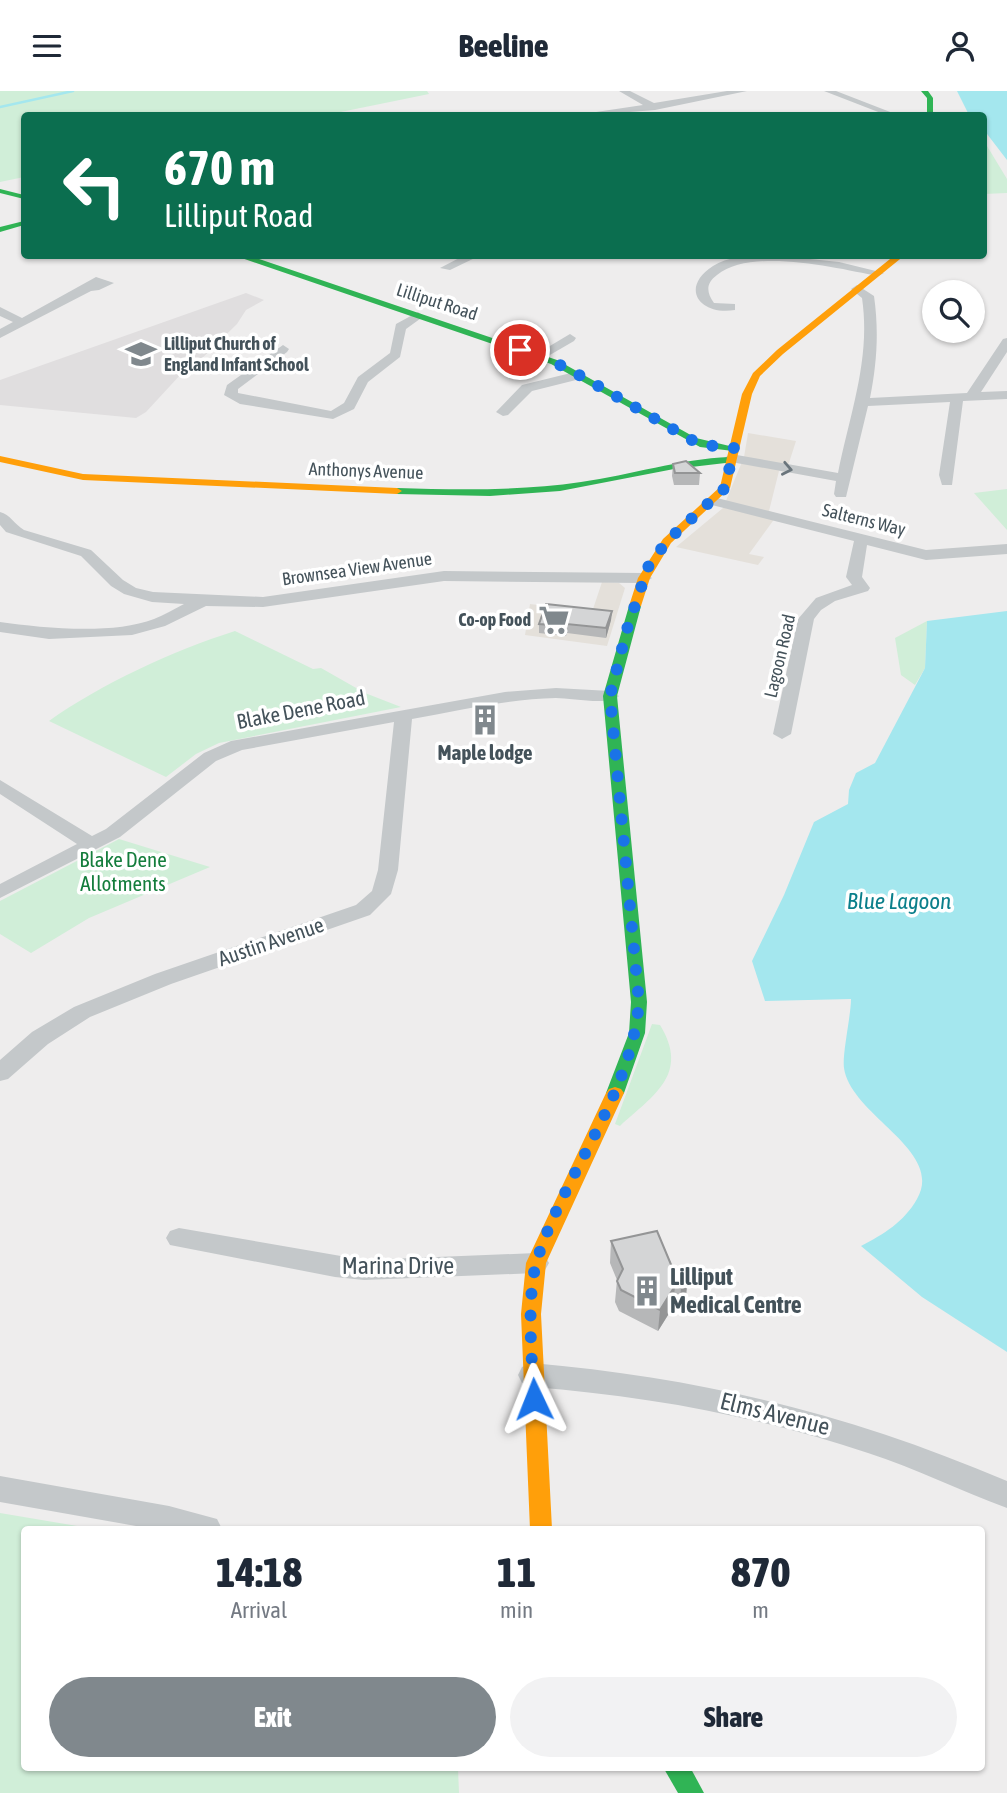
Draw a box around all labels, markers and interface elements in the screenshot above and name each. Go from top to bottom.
icon: menu [28,27,66,65]
text: Beeline [459,27,548,64]
icon: person [941,27,979,65]
text: 670 m [164,139,275,195]
icon: left [49,140,140,231]
text: Lilliput Road [164,197,313,234]
street label: Lilliput Road [394,279,480,324]
map controls [922,280,985,343]
button: search [922,280,985,343]
pin [490,320,550,380]
icon: arrive [501,331,539,369]
place label: Lilliput Church of England Infant School [164,333,309,375]
school or university icon: Lilliput Church of England Infant School [124,337,158,371]
street label: Anthonys Avenue [308,458,424,483]
one-way arrow [781,460,793,475]
street label: Salterns Way [820,499,908,540]
street label: Brownsea View Avenue [281,548,433,589]
supermarket icon: Co-op Food [537,603,571,637]
place label: Co-op Food [458,609,531,630]
street label: Lagoon Road [760,612,799,700]
street label: Blake Dene Road [234,685,367,733]
building icon: Maple lodge [468,703,502,737]
place label: Maple lodge [438,740,532,764]
park label: Blake Dene Allotments [79,847,167,895]
water label: Blue Lagoon [847,888,951,914]
street label: Austin Avenue [215,912,327,970]
street label: Marina Drive [342,1252,454,1279]
place label: Lilliput Medical Centre [670,1263,802,1318]
building icon: Lilliput Medical Centre [630,1274,664,1308]
position arrow [497,1362,571,1436]
street label: Elms Avenue [717,1387,833,1440]
text: 14:18 [216,1548,302,1596]
text: 11 [497,1548,536,1596]
text: 870 [731,1548,790,1596]
text: Arrival [231,1597,287,1623]
text: min [500,1597,533,1623]
text: m [752,1597,769,1623]
button: Exit [49,1677,496,1757]
button: Share [510,1677,957,1757]

